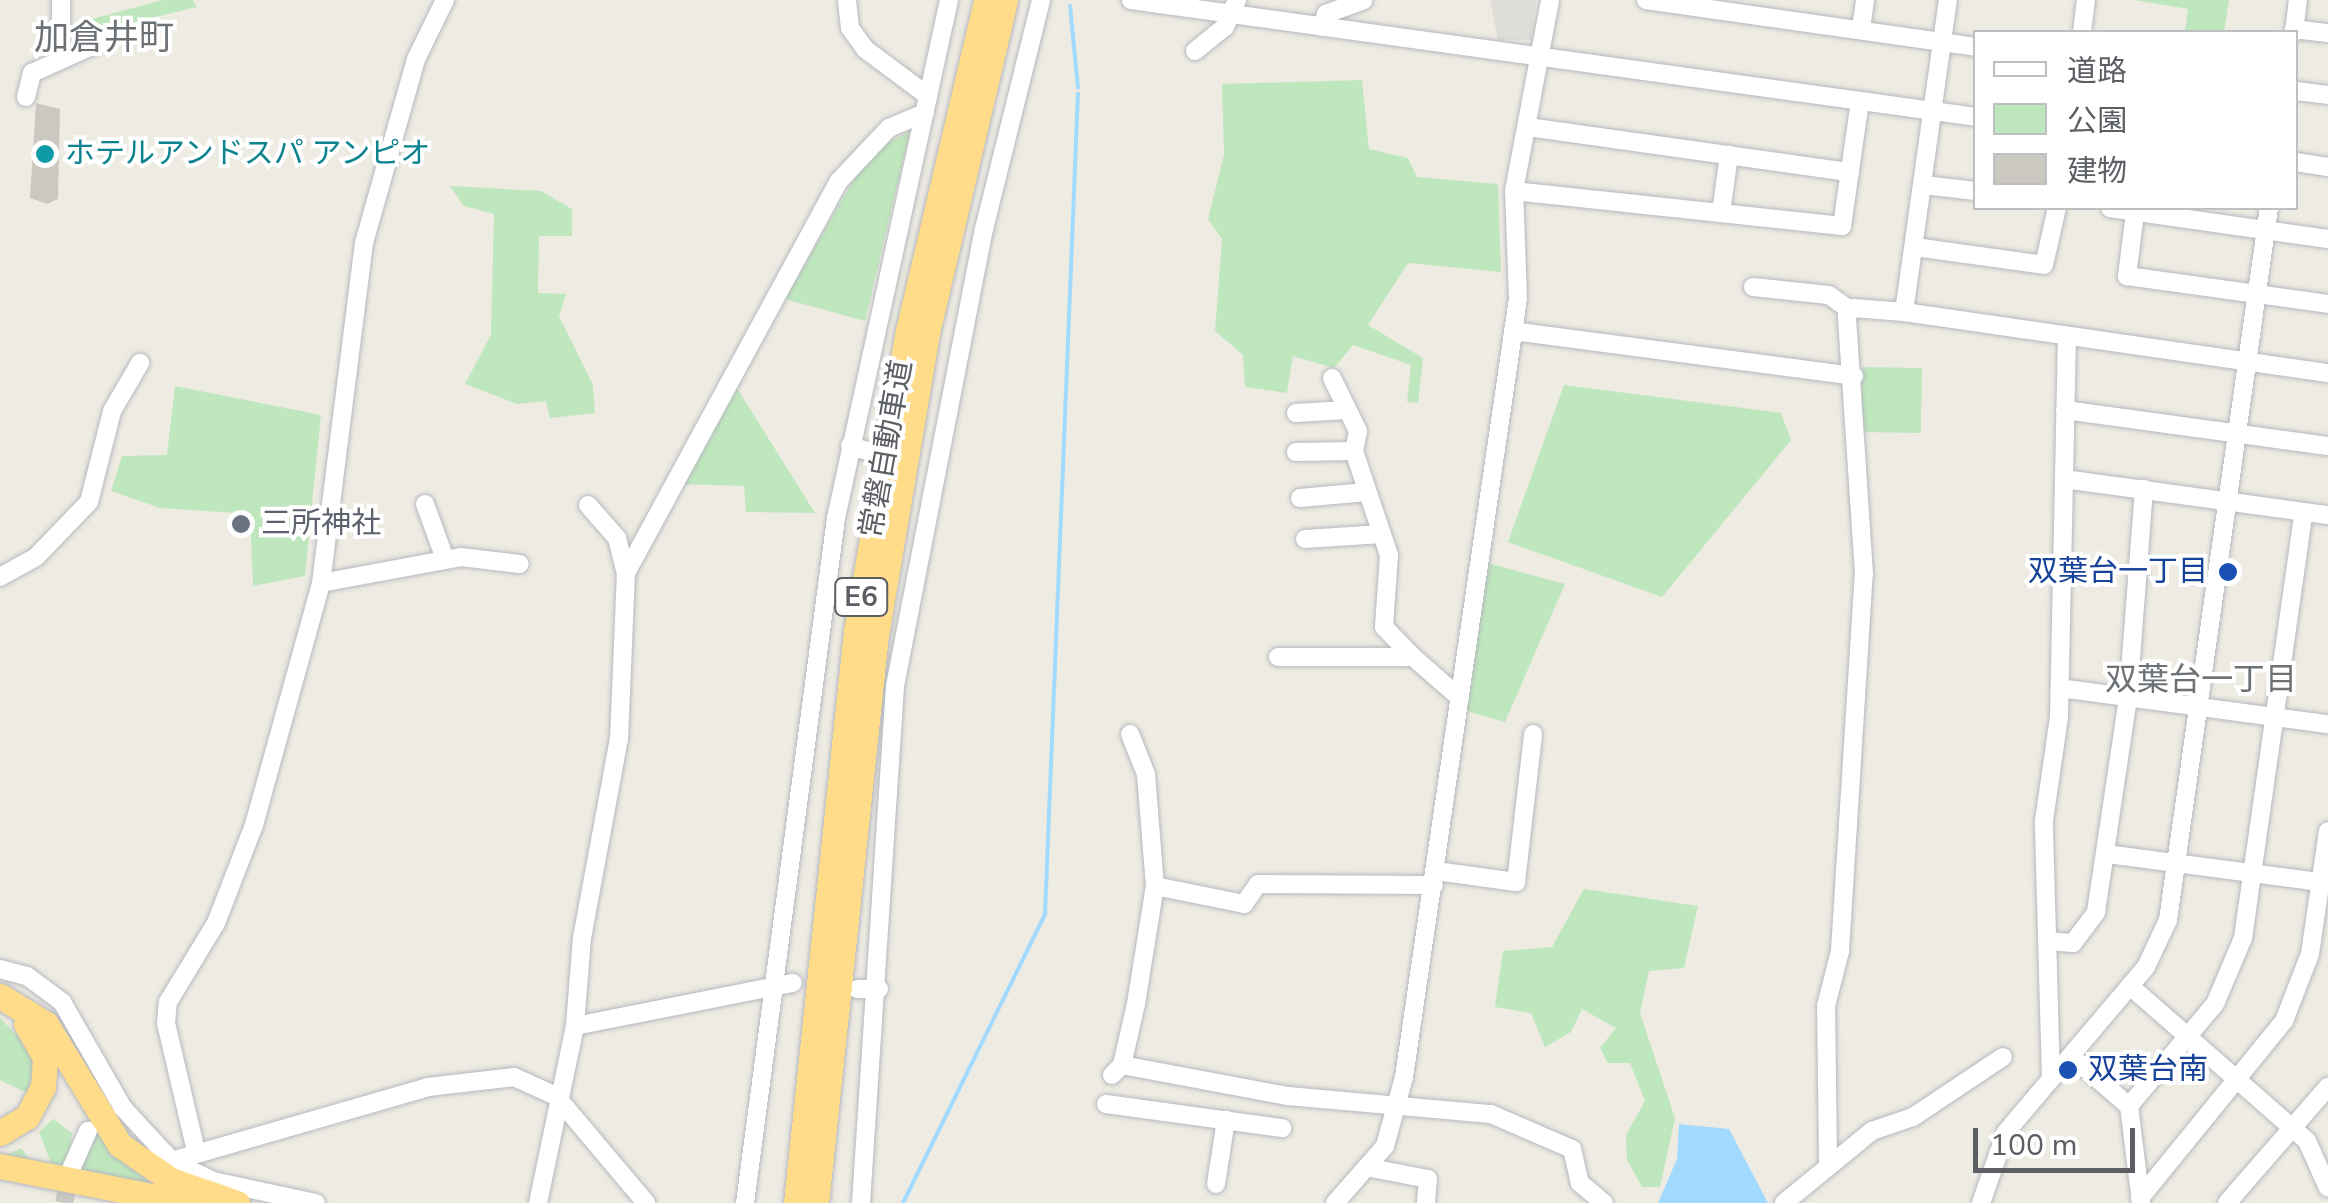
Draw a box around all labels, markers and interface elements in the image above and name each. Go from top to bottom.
district label: 加倉井町 [34,17,174,59]
legend [1973,30,2298,210]
text: 道路 [2067,51,2127,92]
text: 公園 [2067,101,2127,142]
place label: ホテルアンドスパ アンピオ [65,136,433,172]
marker: ホテルアンドスパ アンピオ [34,143,56,165]
text: 建物 [2067,151,2127,192]
street label: 常磐自動車道 [854,357,920,541]
place label: 三所神社 [261,506,381,542]
marker: 三所神社 [230,513,252,535]
place label: 双葉台一丁目 [2028,554,2208,590]
marker: 双葉台一丁目 [2217,561,2239,583]
road number: E6 [834,574,888,620]
district label: 双葉台一丁目 [2105,661,2297,699]
place label: 双葉台南 [2088,1052,2208,1088]
marker: 双葉台南 [2057,1059,2079,1081]
scale bar [1978,1108,2140,1170]
text: 100 m [1990,1125,2077,1166]

